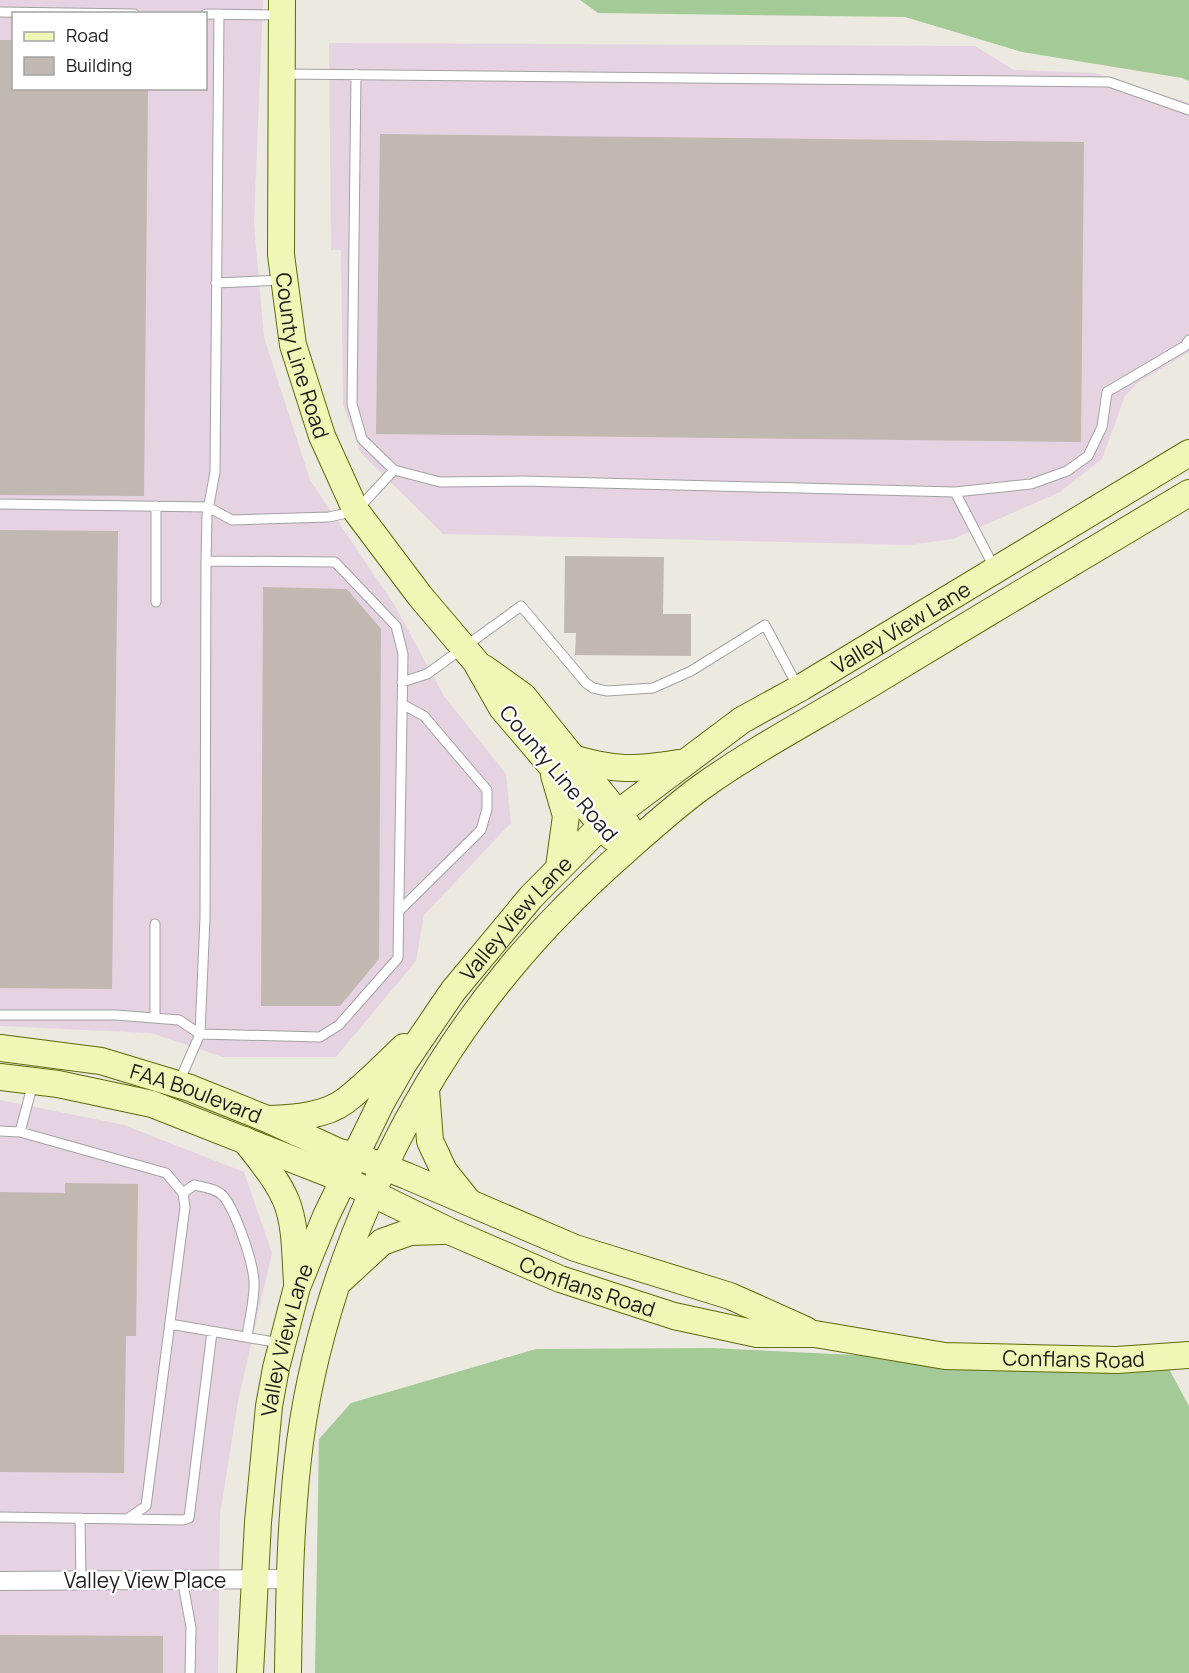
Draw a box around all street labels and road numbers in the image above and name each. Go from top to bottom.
street label: County Line Road [269,271,336,442]
street label: Valley View Lane [826,575,975,680]
street label: County Line Road [494,699,624,847]
street label: Valley View Lane [454,850,578,986]
street label: FAA Boulevard [127,1057,266,1129]
street label: Conflans Road [515,1249,659,1323]
street label: Valley View Lane [254,1259,319,1418]
street label: Conflans Road [1002,1343,1146,1374]
street label: Valley View Place [64,1566,226,1594]

